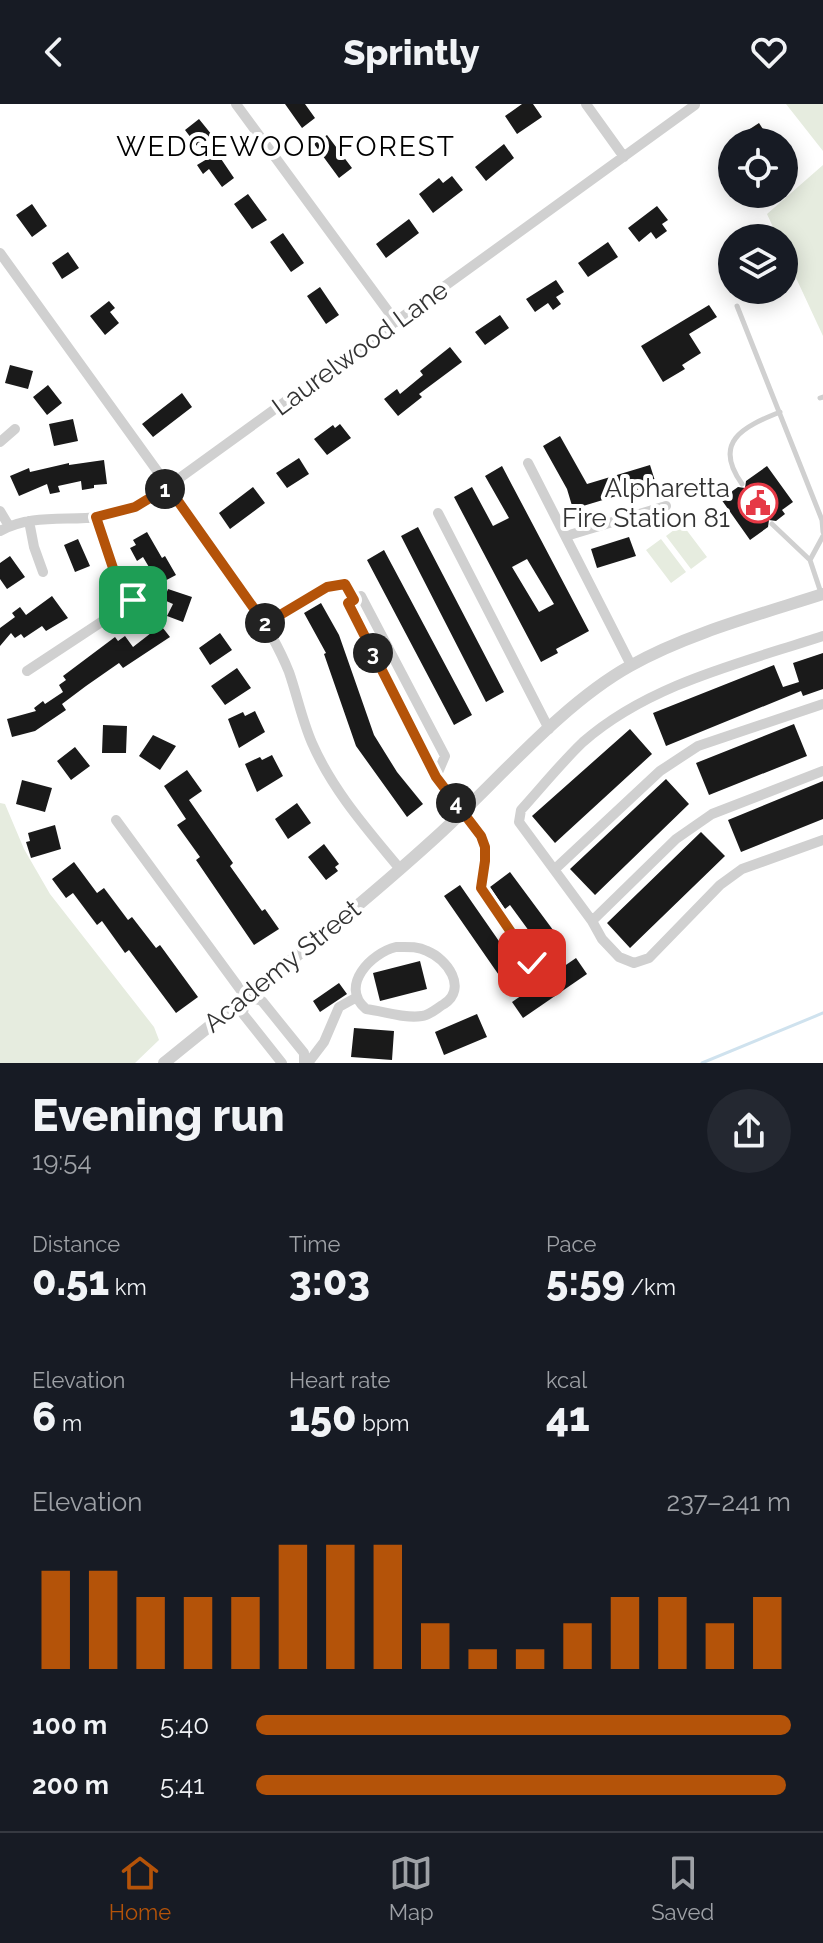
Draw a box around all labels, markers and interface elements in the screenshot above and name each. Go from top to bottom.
icon: back [32,30,76,74]
icon: heart [747,30,791,74]
text: Sprintly [343,31,480,73]
map controls [718,128,798,304]
button: locate [718,128,798,208]
district label: WEDGEWOOD FOREST [116,130,456,163]
button: layers [718,224,798,304]
street label: Laurelwood Lane [266,274,454,422]
pin: 1 [145,469,185,509]
place label: Alpharetta Fire Station 81 [562,473,730,533]
text: 1 [160,476,170,502]
public building icon: Alpharetta Fire Station 81 [737,482,779,524]
pin [99,566,167,634]
icon: arrive [111,578,155,622]
pin: 2 [245,603,285,643]
text: 2 [259,610,271,636]
pin: 3 [353,633,393,673]
text: 3 [367,640,379,666]
pin: 4 [436,783,476,823]
text: 4 [450,790,462,816]
street label: Academy Street [198,894,367,1038]
pin [498,929,566,997]
icon: check [510,941,554,985]
button: share [707,1089,791,1173]
text: Evening run [32,1090,285,1141]
text: 19:54 [32,1146,92,1176]
text: Distance [32,1231,120,1257]
text: Time [289,1231,340,1257]
text: Pace [546,1231,596,1257]
text: 0.51 [32,1257,109,1304]
text: 3:03 [289,1257,370,1304]
text: 5:59 [546,1257,625,1304]
text: km [109,1274,147,1300]
text: /km [625,1274,676,1300]
text: Elevation [32,1367,125,1393]
text: Heart rate [289,1367,390,1393]
text: kcal [546,1367,587,1393]
text: 6 [32,1393,56,1440]
text: 150 [289,1393,357,1440]
text: 41 [546,1393,590,1440]
text: m [56,1410,82,1436]
text: bpm [357,1410,410,1436]
text: Elevation [32,1487,142,1517]
text: 237–241 m [666,1487,791,1517]
text: 100 m [32,1710,107,1740]
text: 5:40 [160,1710,209,1740]
text: 200 m [32,1770,109,1800]
text: 5:41 [160,1770,204,1800]
tab: Home [109,1851,171,1925]
tab: Map [389,1851,434,1925]
tab: Saved [651,1851,714,1925]

